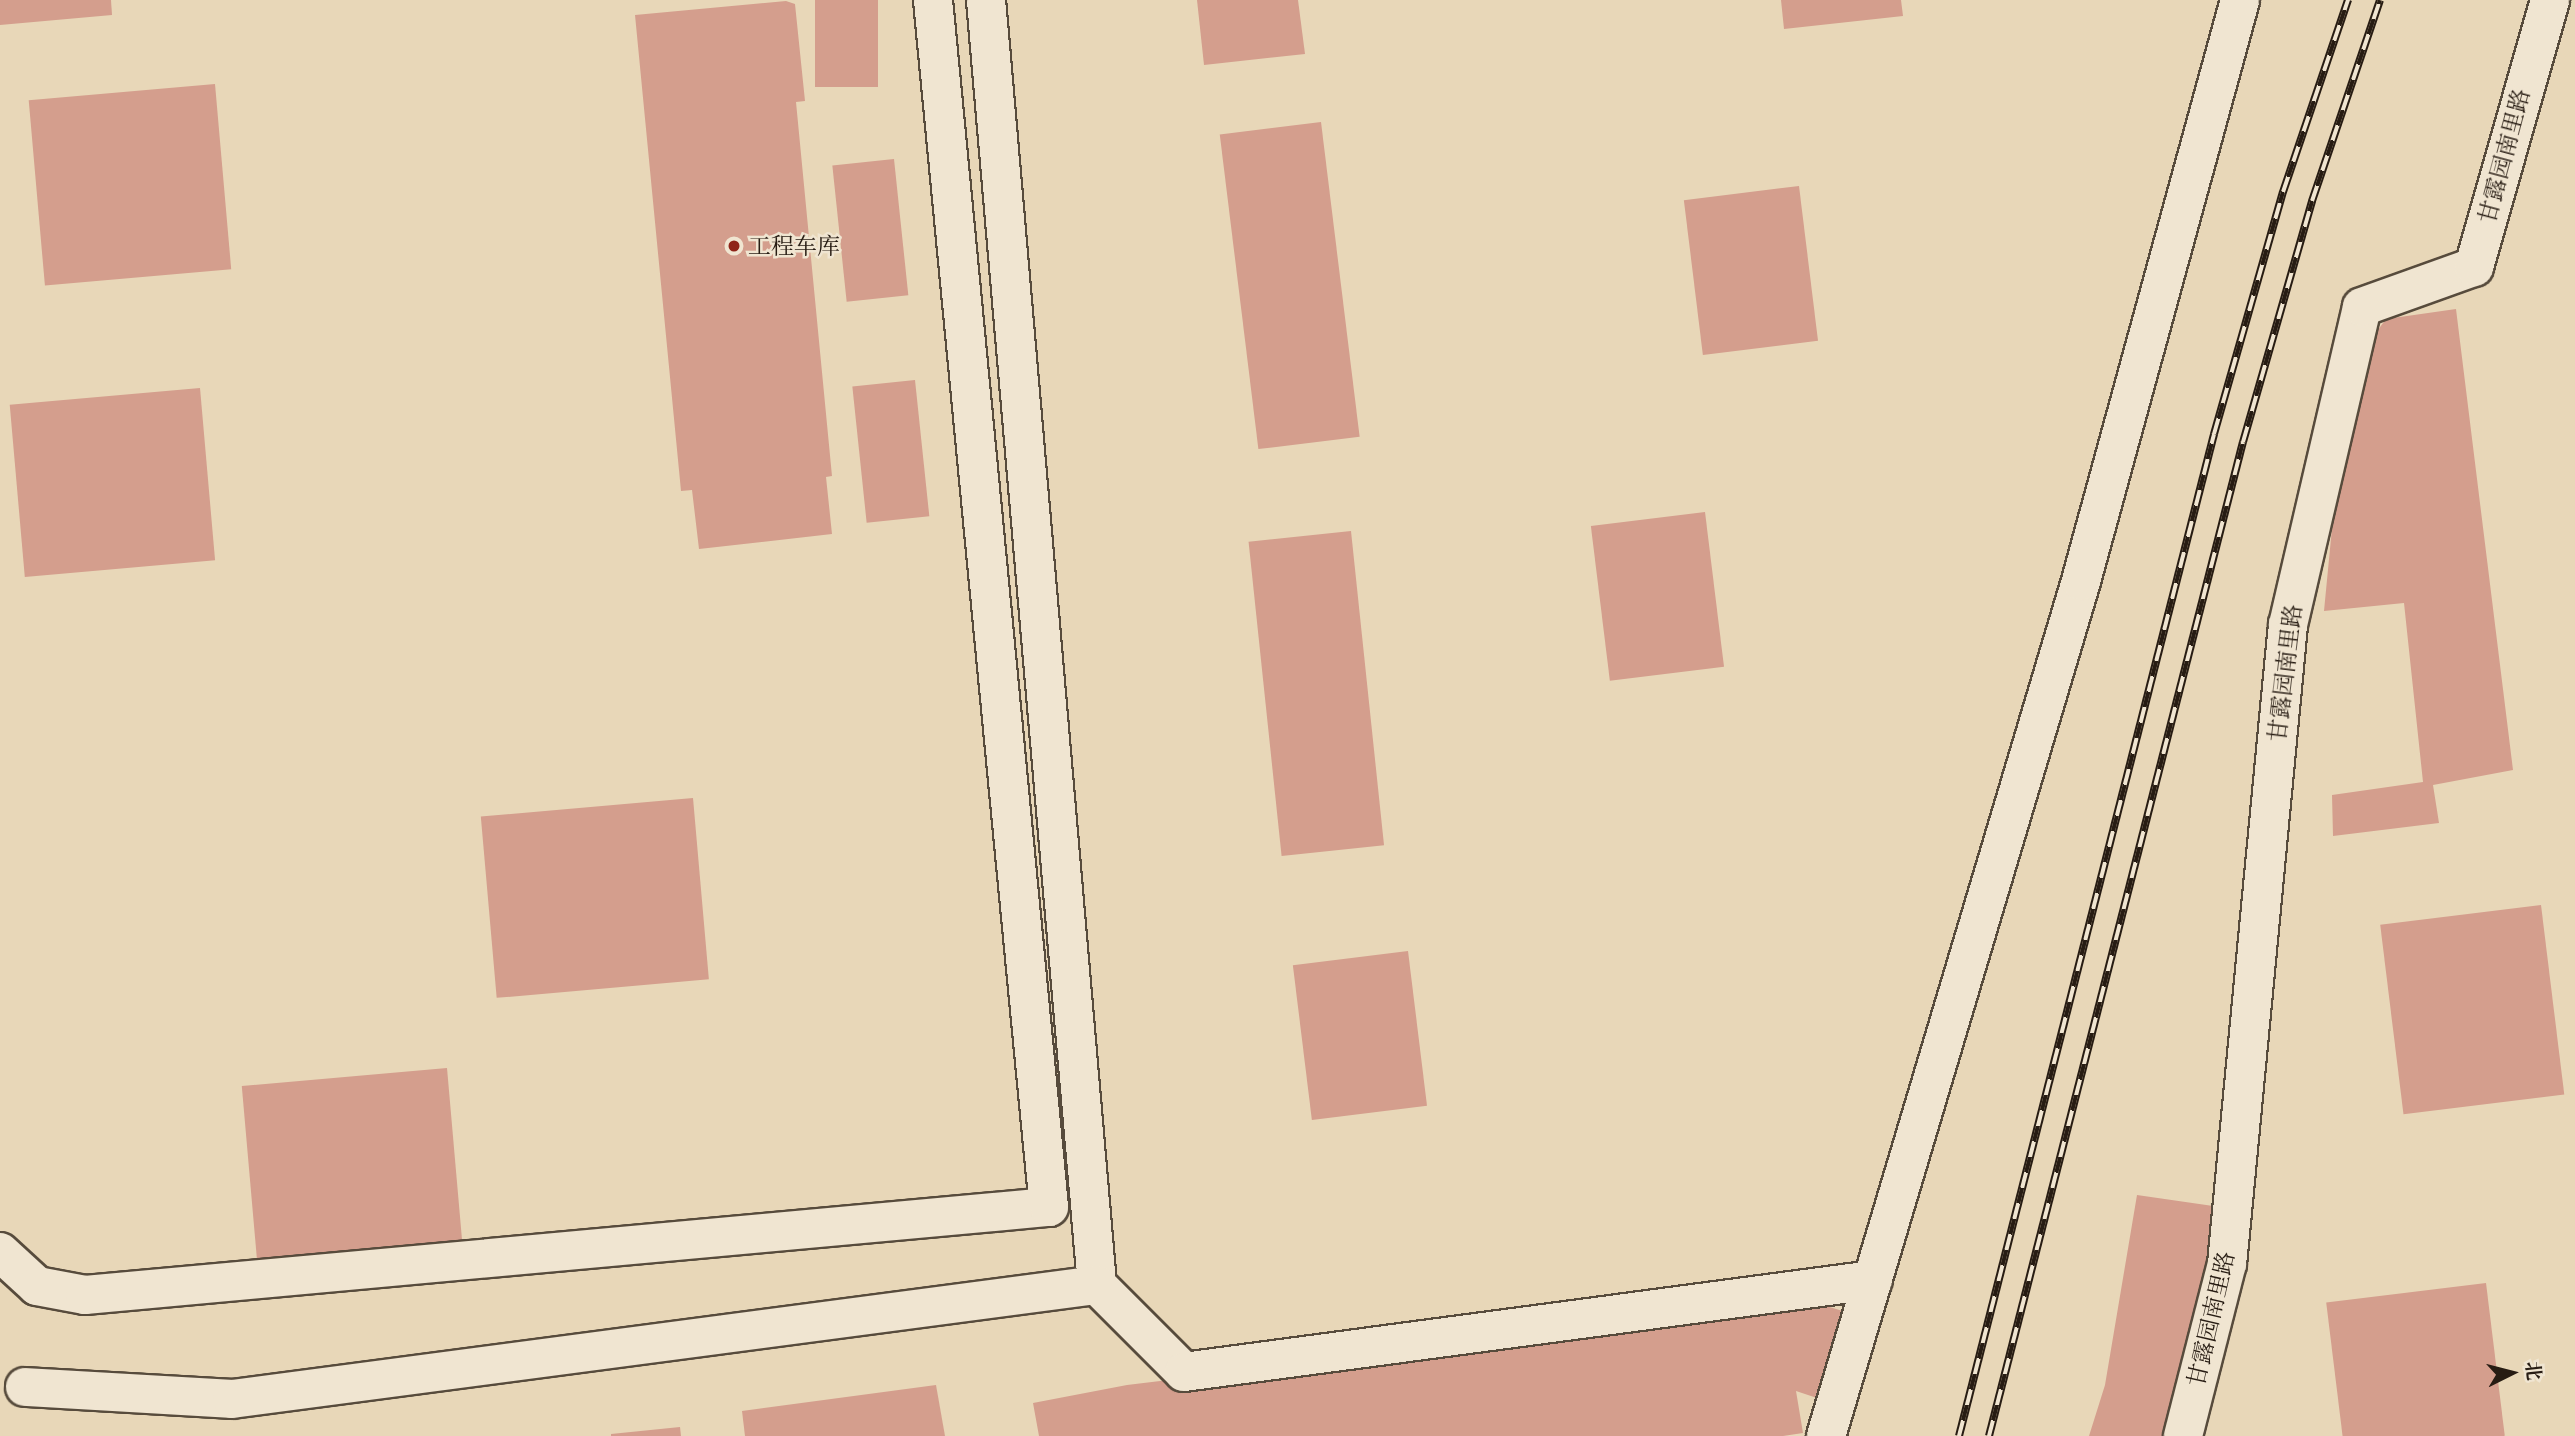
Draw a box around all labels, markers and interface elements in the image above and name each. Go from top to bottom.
street label: 甘露园南里路 [2473,86,2535,226]
place label: 工程车库 [748,232,840,260]
marker: 工程车库 [726,238,742,254]
street label: 甘露园南里路 [2263,603,2307,743]
street label: 甘露园南里路 [2182,1249,2240,1389]
north arrow [2477,1338,2547,1408]
text: 北 [2521,1360,2546,1381]

